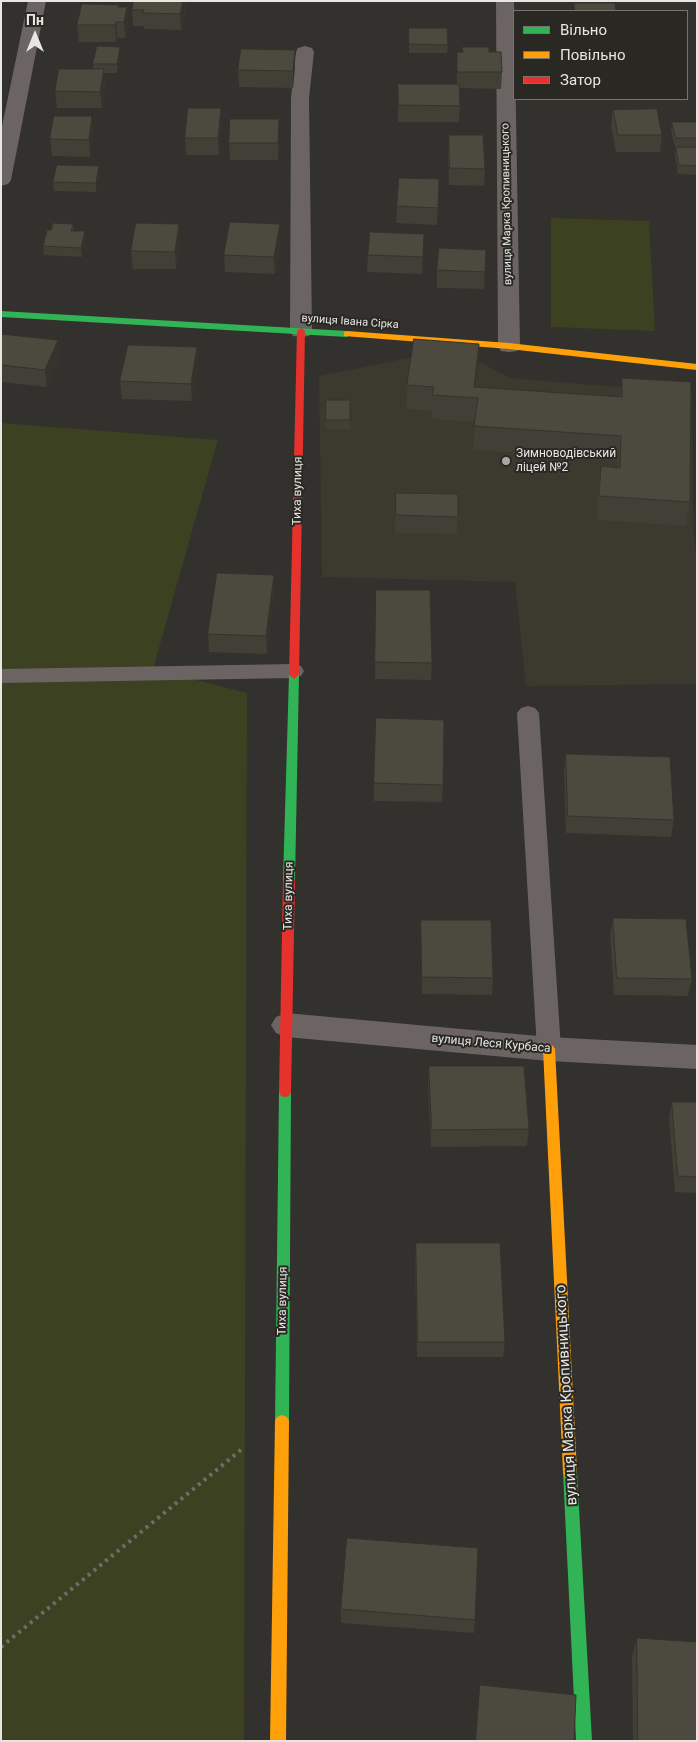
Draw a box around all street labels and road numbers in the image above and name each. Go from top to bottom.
street label: вулиця Марка Кропивницького [499,123,515,285]
street label: вулиця Івана Сірка [301,312,399,332]
street label: Тиха вулиця [290,456,306,526]
street label: Тиха вулиця [281,861,297,931]
street label: вулиця Леся Курбаса [431,1032,551,1056]
street label: Тиха вулиця [275,1266,291,1336]
street label: вулиця Марка Кропивницького [552,1284,582,1506]

